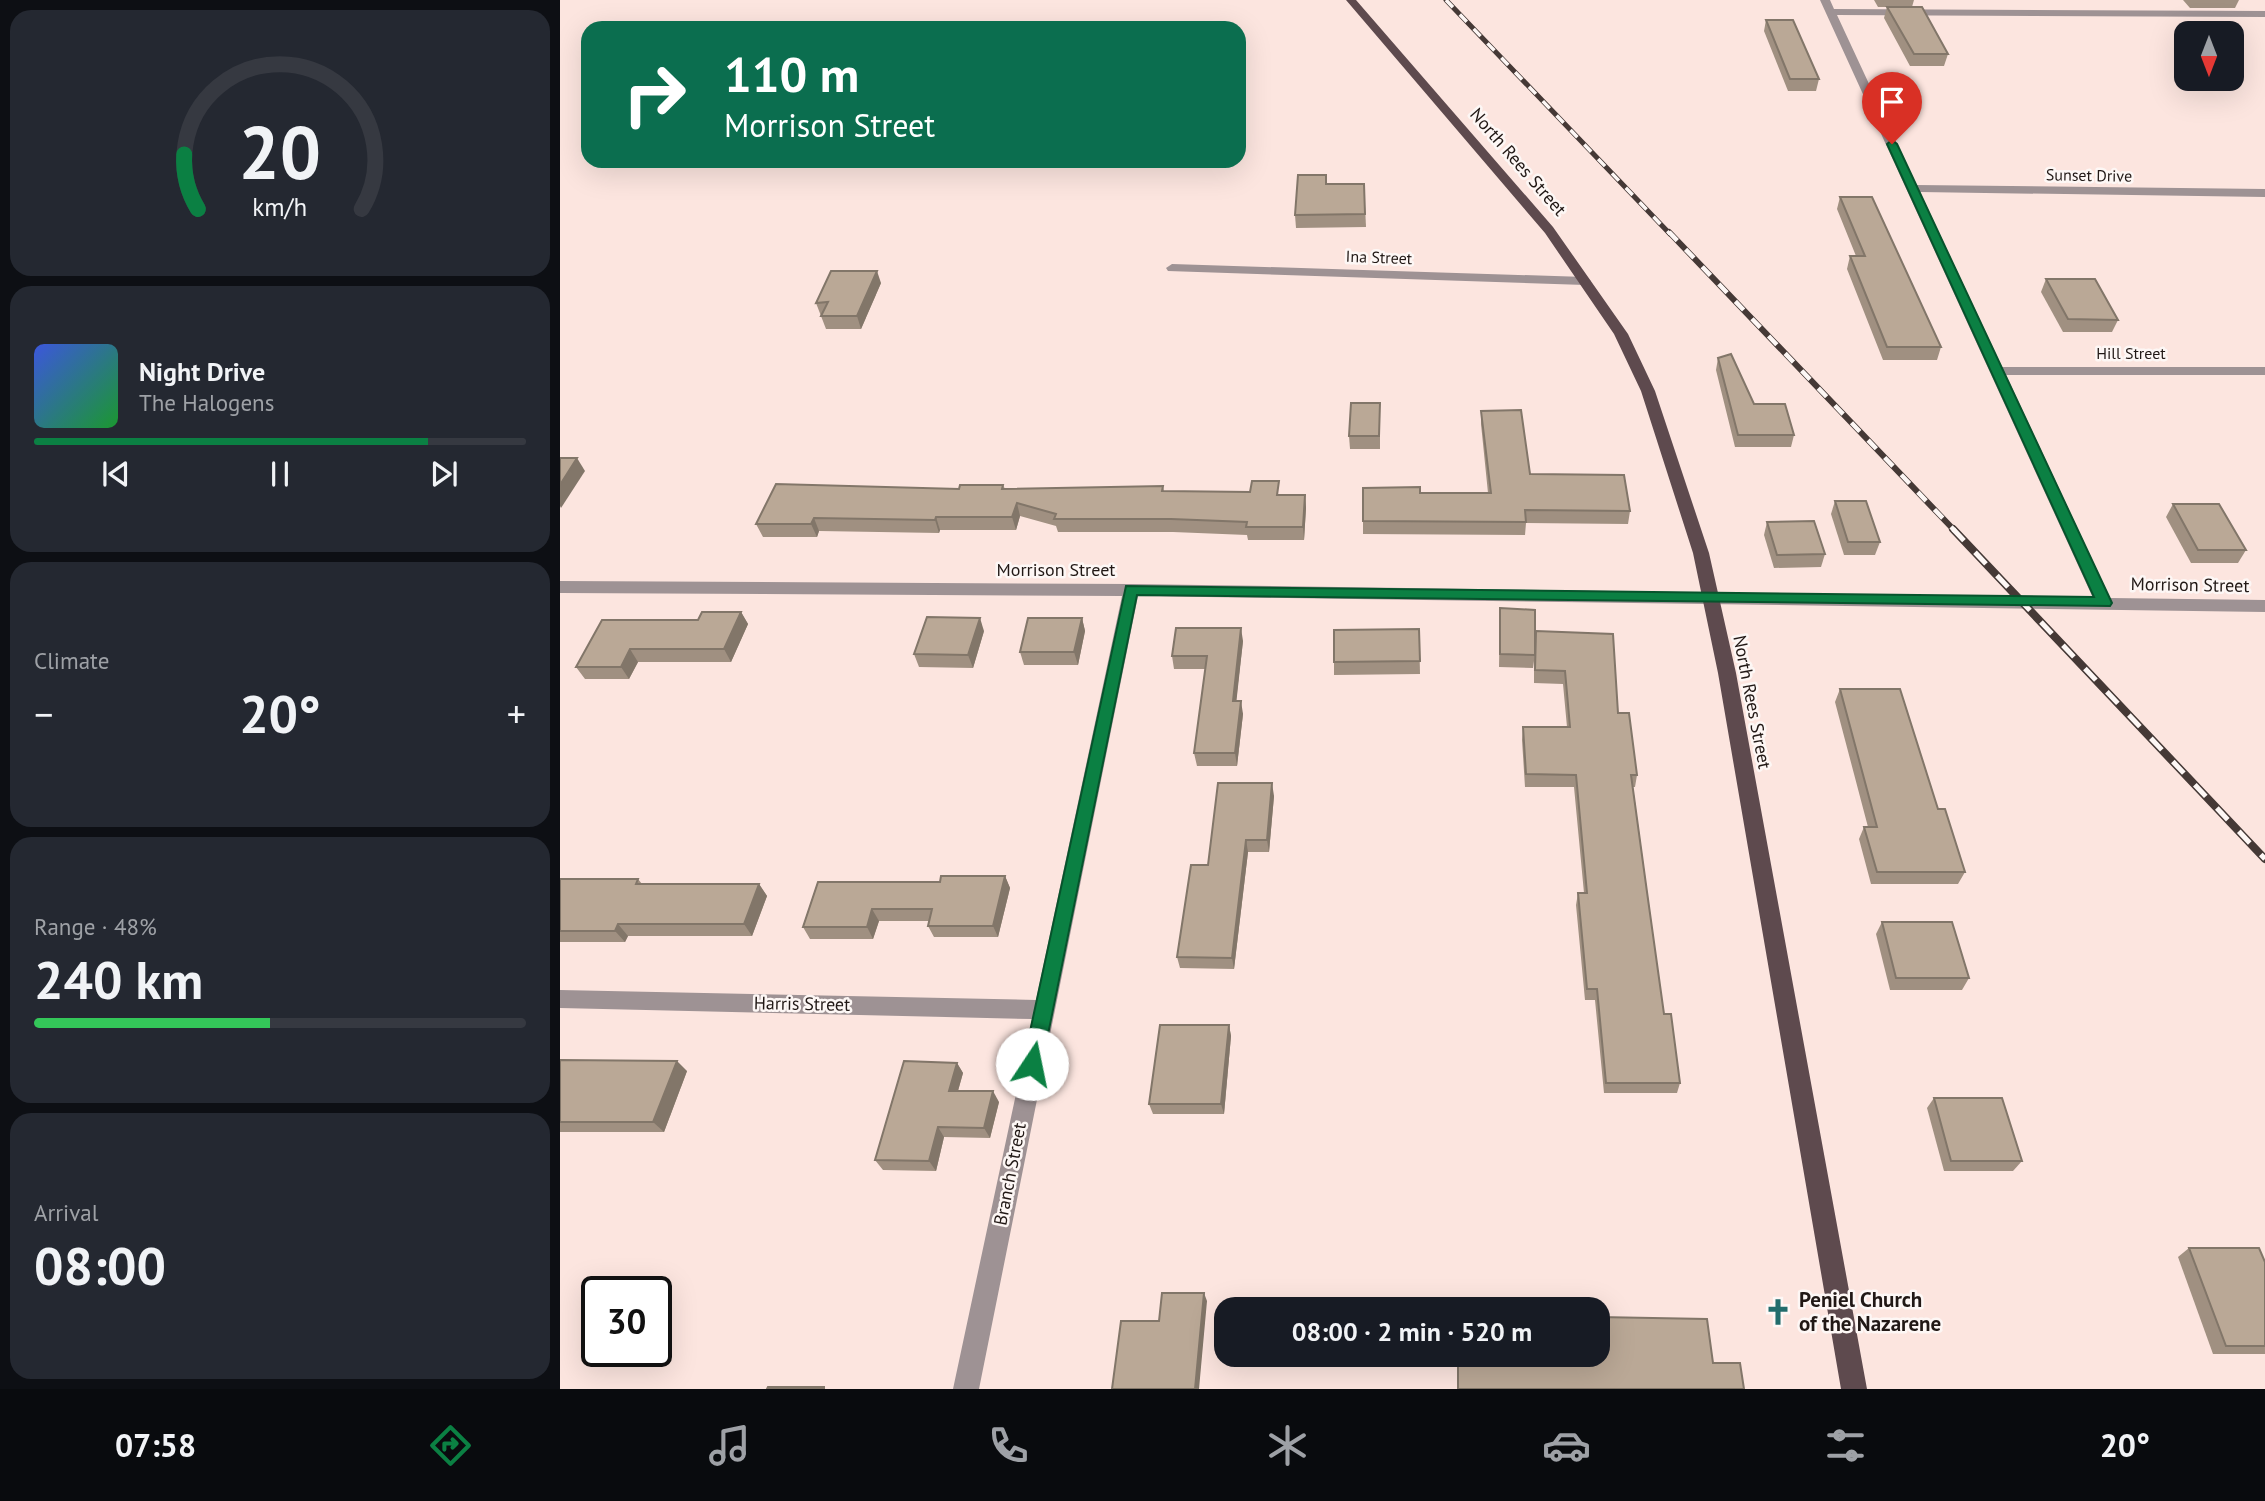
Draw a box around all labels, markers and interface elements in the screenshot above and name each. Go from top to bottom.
north arrow [2174,21,2244,91]
map controls [2174,21,2244,91]
text: 110 m [724,42,859,106]
icon: right [609,49,700,140]
pin [1862,72,1922,144]
icon: arrive [1873,83,1911,121]
street label: North Rees Street [1465,103,1571,220]
text: Morrison Street [724,104,935,146]
text: 20 [239,105,321,199]
street label: Sunset Drive [2046,164,2132,186]
text: km/h [253,191,307,223]
street label: Ina Street [1345,246,1413,268]
street label: Hill Street [2096,343,2166,363]
text: Night Drive [139,355,265,388]
text: The Halogens [139,388,274,417]
icon: previous [97,455,135,493]
icon: pause [261,455,299,493]
icon: next [425,455,463,493]
street label: Morrison Street [997,558,1115,581]
street label: Morrison Street [2130,572,2250,597]
street label: North Rees Street [1728,633,1777,771]
text: Climate [34,646,109,675]
text: 20° [239,680,321,747]
text: − [34,689,53,738]
text: + [507,689,526,738]
text: Range · 48% [34,912,157,941]
text: 240 km [34,946,203,1013]
street label: Harris Street [754,991,850,1016]
position arrow [995,1027,1069,1101]
street label: Branch Street [988,1121,1031,1227]
text: Arrival [34,1198,98,1227]
text: 08:00 [34,1232,166,1299]
speed limit sign: 30 [581,1276,672,1367]
place label: Peniel Church of the Nazarene [1799,1286,1941,1337]
church icon: Peniel Church of the Nazarene [1763,1297,1793,1327]
text: 08:00 · 2 min · 520 m [1292,1315,1532,1348]
icon: directions [426,1421,475,1470]
icon: music [705,1421,754,1470]
icon: phone [984,1421,1033,1470]
icon: climate [1263,1421,1312,1470]
icon: car [1542,1421,1591,1470]
icon: filters [1821,1421,1870,1470]
text: 07:58 [115,1424,196,1466]
text: 20° [2100,1424,2150,1466]

